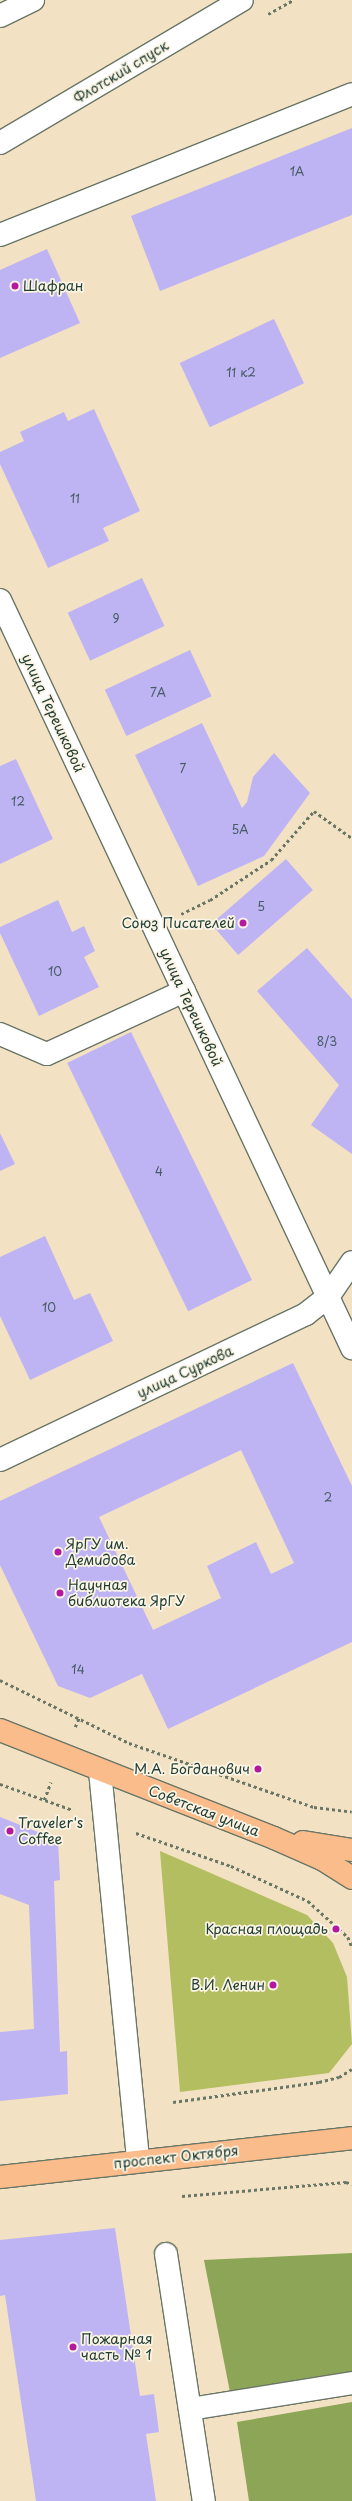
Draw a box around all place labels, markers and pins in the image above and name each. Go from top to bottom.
place label: Шафран [23,278,83,294]
marker: Шафран [10,281,20,291]
place label: Союз Писателей [121,915,235,931]
marker: Союз Писателей [238,918,248,928]
place label: ЯрГУ им. Демидова [66,1536,135,1568]
marker: ЯрГУ им. Демидова [53,1547,63,1557]
place label: Научная библиотека ЯрГУ [68,1577,186,1610]
marker: Научная библиотека ЯрГУ [55,1588,65,1598]
place label: М.А. Богданович [134,1761,250,1777]
marker: М.А. Богданович [253,1764,263,1774]
place label: Traveler's Coffee [18,1815,83,1848]
marker: Traveler's Coffee [5,1826,15,1836]
place label: Красная площадь [205,1921,328,1937]
marker: Красная площадь [331,1924,341,1934]
place label: В.И. Ленин [191,1977,265,1993]
marker: В.И. Ленин [268,1980,278,1990]
place label: Пожарная часть № 1 [81,2331,152,2364]
marker: Пожарная часть № 1 [68,2342,78,2352]

